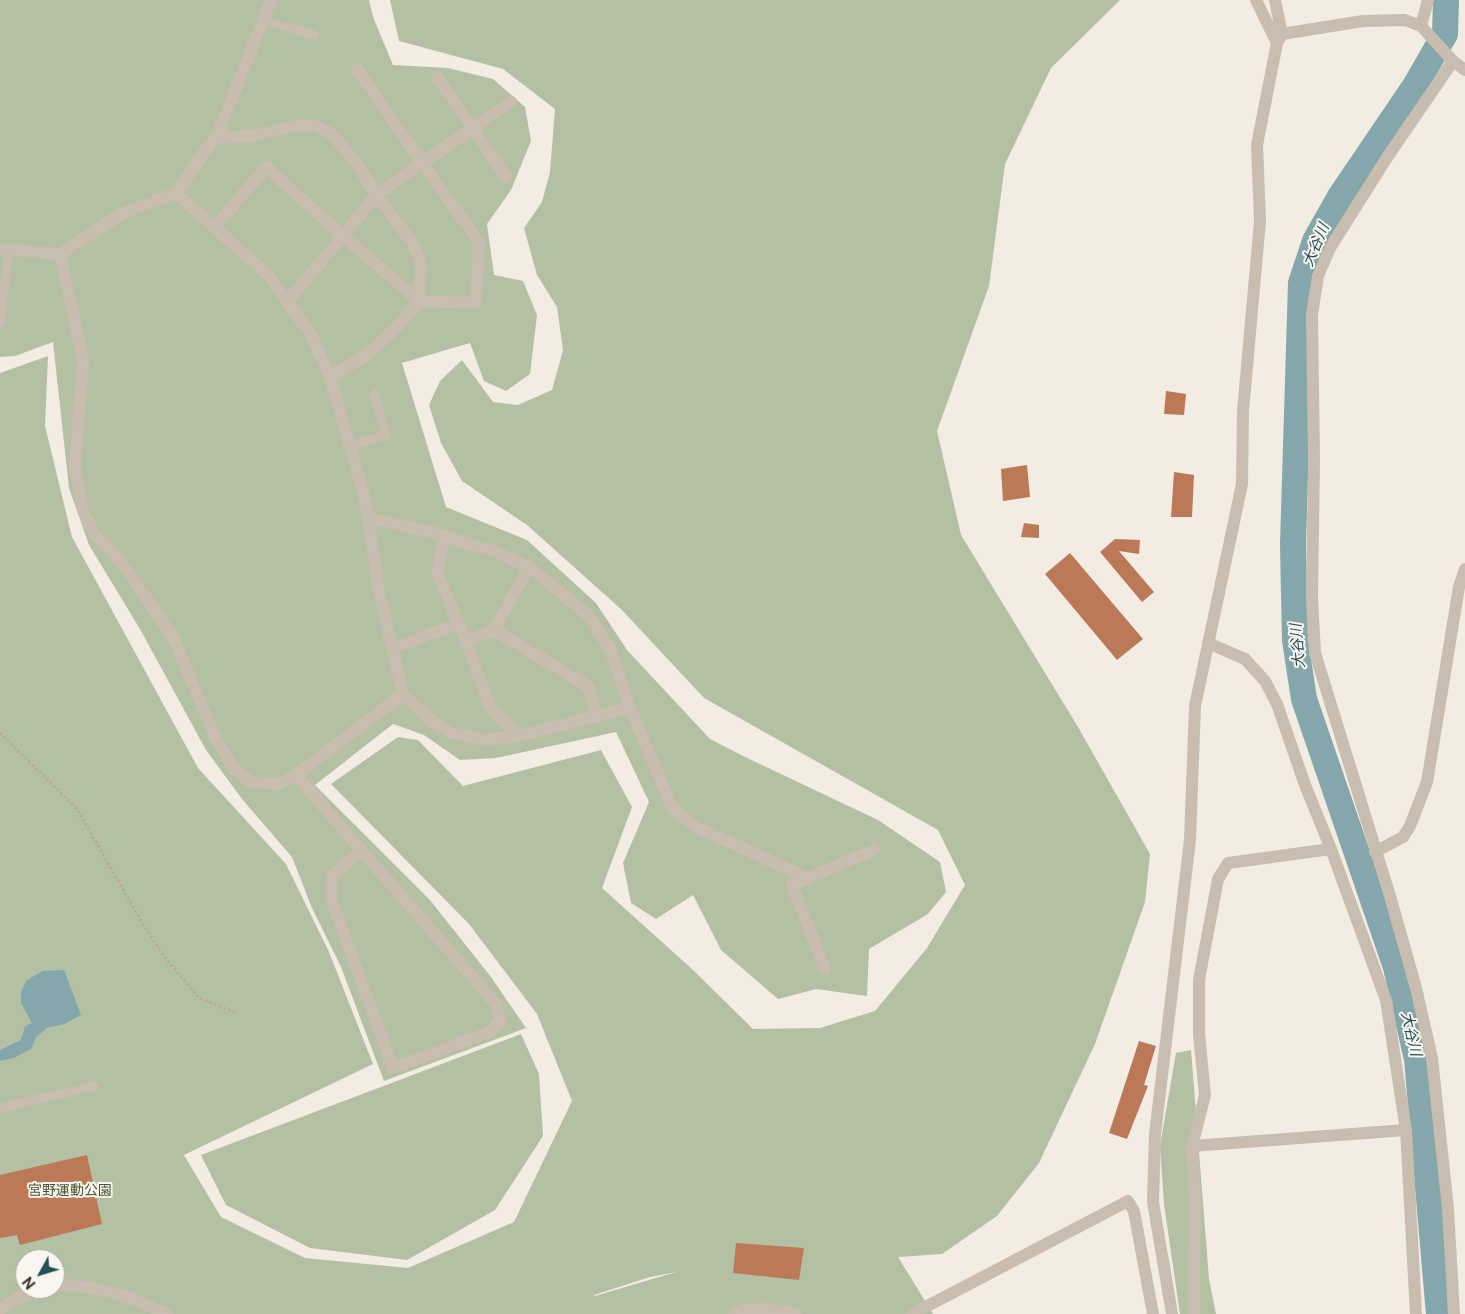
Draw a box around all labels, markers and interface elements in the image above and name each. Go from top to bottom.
water label: 大谷川 [1299,221,1333,269]
water label: 大谷川 [1287,623,1309,669]
water label: 大谷川 [1397,1010,1425,1058]
park label: 宮野運動公園 [28,1183,112,1199]
north arrow [15,1249,65,1299]
text: N [19,1274,39,1292]

